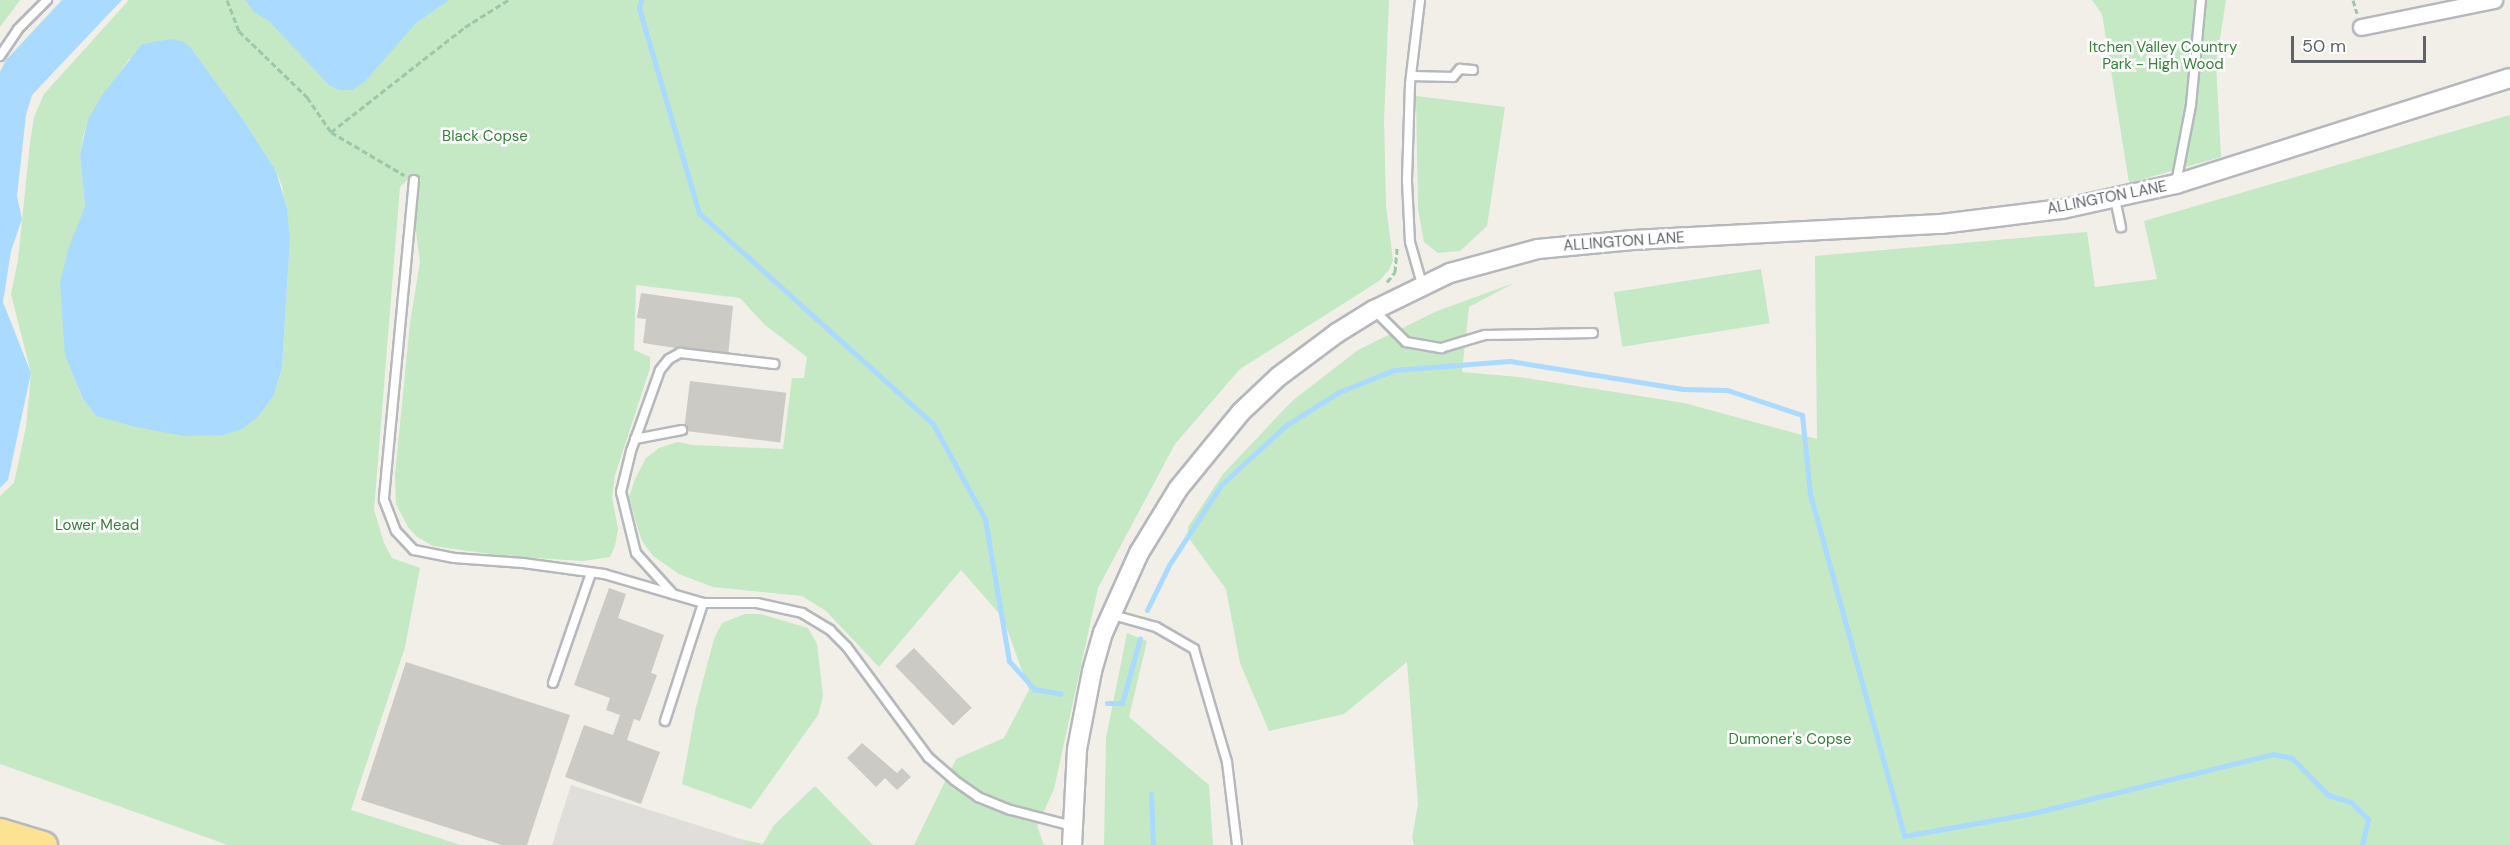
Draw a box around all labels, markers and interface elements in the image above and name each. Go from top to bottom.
scale bar [2294,24,2429,62]
text: 50 m [2302,34,2346,58]
park label: Itchen Valley Country Park - High Wood [2089,38,2237,73]
park label: Black Copse [442,128,528,146]
street label: ALLINGTON LANE [2046,178,2168,218]
street label: ALLINGTON LANE [1563,229,1685,255]
park label: Lower Mead [55,517,139,535]
park label: Dumoner's Copse [1729,731,1851,749]

